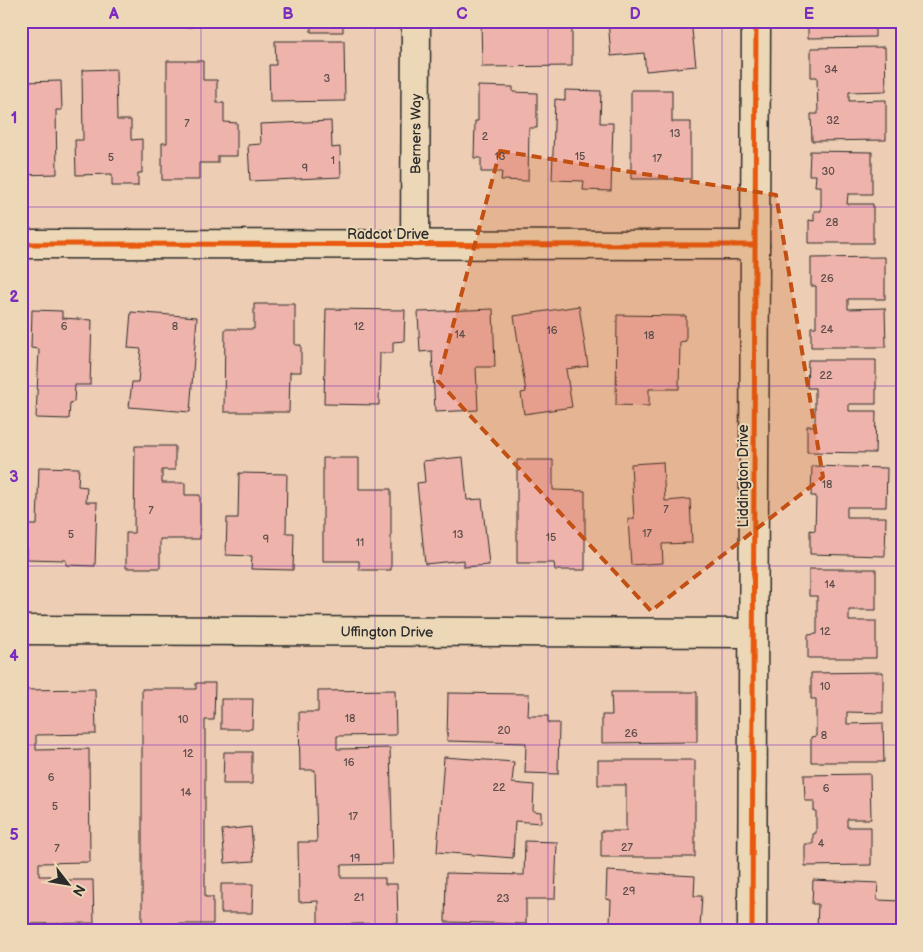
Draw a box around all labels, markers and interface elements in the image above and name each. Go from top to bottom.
text: A [108,5,119,24]
text: B [282,5,294,24]
text: C [456,5,468,24]
text: D [629,5,641,24]
text: E [804,5,814,24]
house number: 34 [824,63,838,76]
house number: 3 [324,72,331,85]
street label: Berners Way [407,93,425,174]
text: 1 [11,109,17,128]
house number: 32 [826,114,840,127]
house number: 7 [184,117,190,130]
house number: 13 [669,127,681,140]
house number: 2 [482,130,489,143]
house number: 13 [494,150,506,163]
house number: 15 [575,150,585,163]
house number: 5 [108,151,114,164]
house number: 17 [652,152,662,165]
house number: 1 [331,154,335,167]
house number: 9 [302,162,308,175]
house number: 30 [821,165,835,178]
house number: 28 [826,216,838,229]
street label: Radcot Drive [347,226,429,243]
house number: 26 [820,272,834,285]
text: 2 [9,288,19,307]
house number: 6 [61,320,68,333]
house number: 8 [172,320,178,333]
house number: 12 [354,320,365,333]
house number: 24 [820,323,834,336]
house number: 16 [547,324,558,337]
house number: 14 [455,328,466,341]
house number: 18 [644,329,654,342]
house number: 22 [820,369,833,382]
street label: Liddington Drive [735,424,752,528]
text: 3 [9,468,19,487]
house number: 18 [822,478,832,491]
house number: 7 [663,503,669,516]
house number: 7 [148,504,154,517]
house number: 17 [642,527,652,540]
house number: 5 [68,528,74,541]
house number: 13 [452,528,464,541]
house number: 15 [546,531,556,544]
house number: 9 [263,533,269,546]
house number: 11 [356,536,364,549]
house number: 14 [825,578,836,591]
street label: Uffington Drive [341,623,433,641]
house number: 12 [820,625,831,638]
text: 4 [9,647,19,666]
house number: 10 [820,680,831,693]
house number: 18 [345,712,355,725]
house number: 10 [178,713,189,726]
house number: 20 [498,724,511,737]
house number: 26 [624,727,638,740]
house number: 8 [821,729,827,742]
house number: 12 [183,747,194,760]
house number: 16 [344,756,355,769]
house number: 6 [48,771,55,784]
house number: 22 [493,781,506,794]
house number: 6 [823,782,830,795]
house number: 14 [181,786,192,799]
house number: 5 [52,800,58,813]
house number: 17 [348,810,358,823]
text: 5 [9,826,19,845]
house number: 4 [818,837,825,850]
house number: 27 [621,841,634,854]
house number: 7 [54,842,60,855]
house number: 19 [350,852,360,865]
north arrow [42,860,92,910]
text: N [69,882,89,899]
house number: 29 [623,885,635,898]
house number: 21 [354,891,364,904]
house number: 23 [496,892,510,905]

